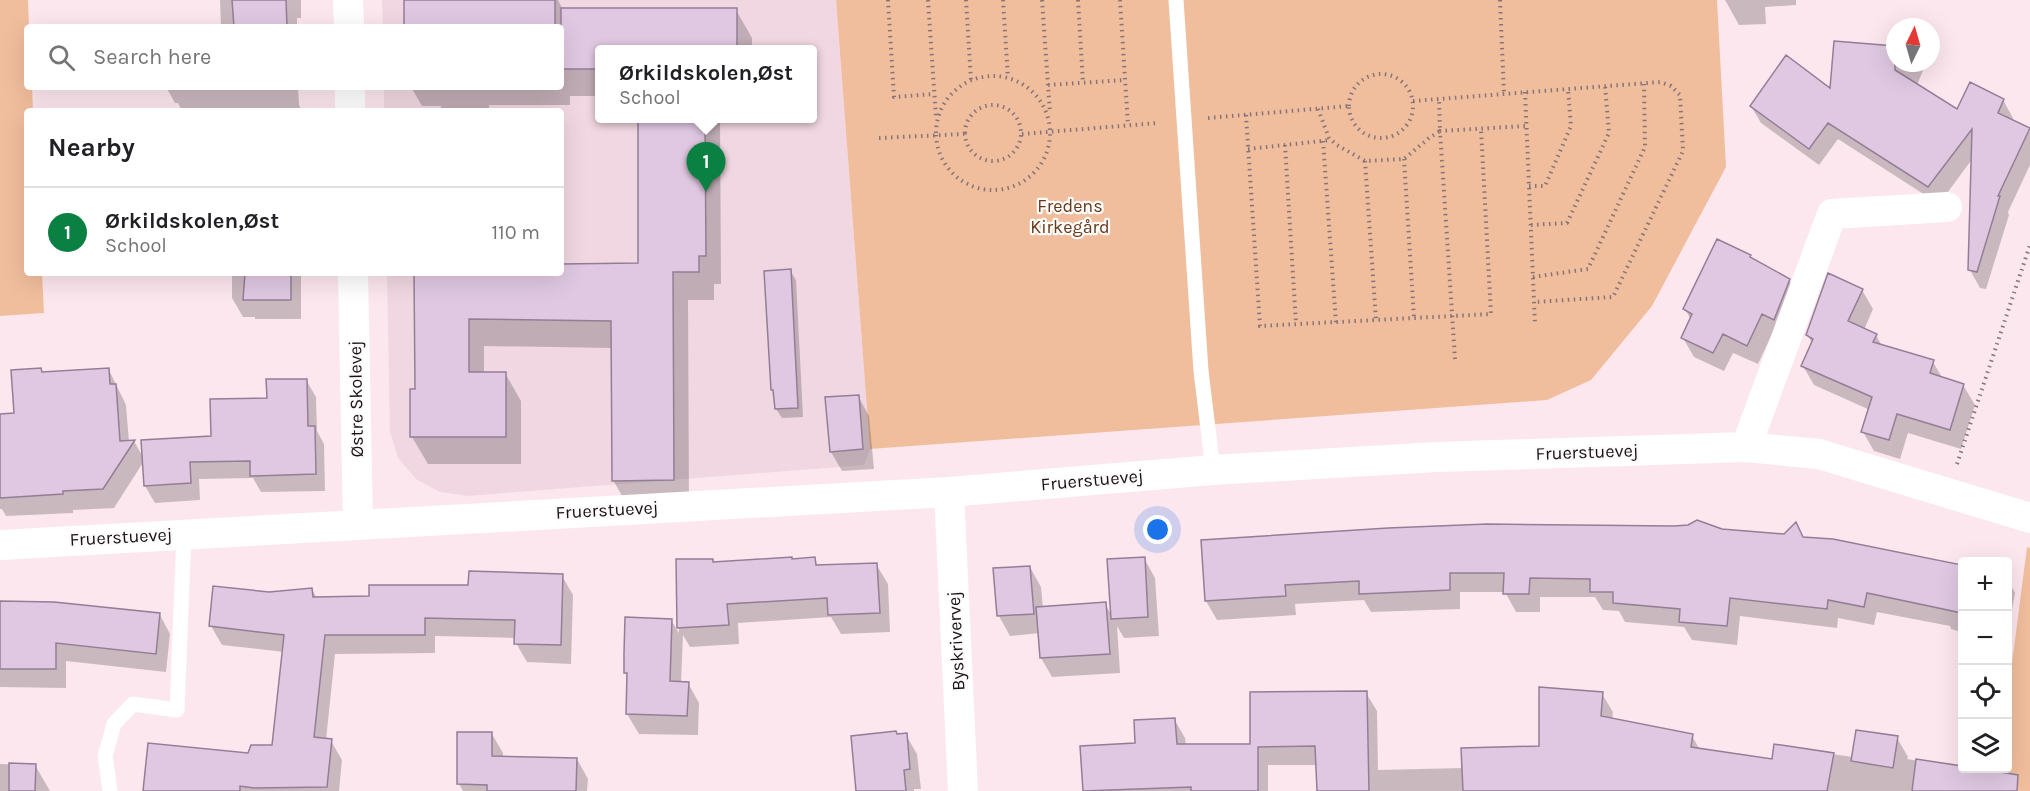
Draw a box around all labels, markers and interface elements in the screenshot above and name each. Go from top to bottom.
north arrow [1886,18,1940,72]
search box [24,24,564,90]
icon: search [45,41,78,74]
text: Search here [93,44,211,70]
popup [595,45,817,123]
text: Ørkildskolen,Øst [619,60,793,86]
text: School [619,86,681,109]
text: Nearby [48,132,135,163]
pin: 1 [686,142,726,192]
park label: Fredens Kirkegård [1030,195,1110,238]
text: Ørkildskolen,Øst [105,208,279,234]
text: 1 [64,221,71,244]
text: 110 m [491,221,540,244]
text: School [105,234,167,257]
street label: Østre Skolevej [344,340,368,458]
street label: Fruerstuevej [1535,439,1639,465]
street label: Fruerstuevej [1040,465,1144,495]
street label: Fruerstuevej [555,496,659,524]
your location [1143,515,1172,544]
street label: Fruerstuevej [69,523,173,551]
map controls [1958,557,2012,773]
button: + [1958,557,2012,611]
street label: Byskrivervej [942,591,970,691]
button: − [1958,611,2012,665]
button: locate [1958,665,2012,719]
button: layers [1958,719,2012,773]

